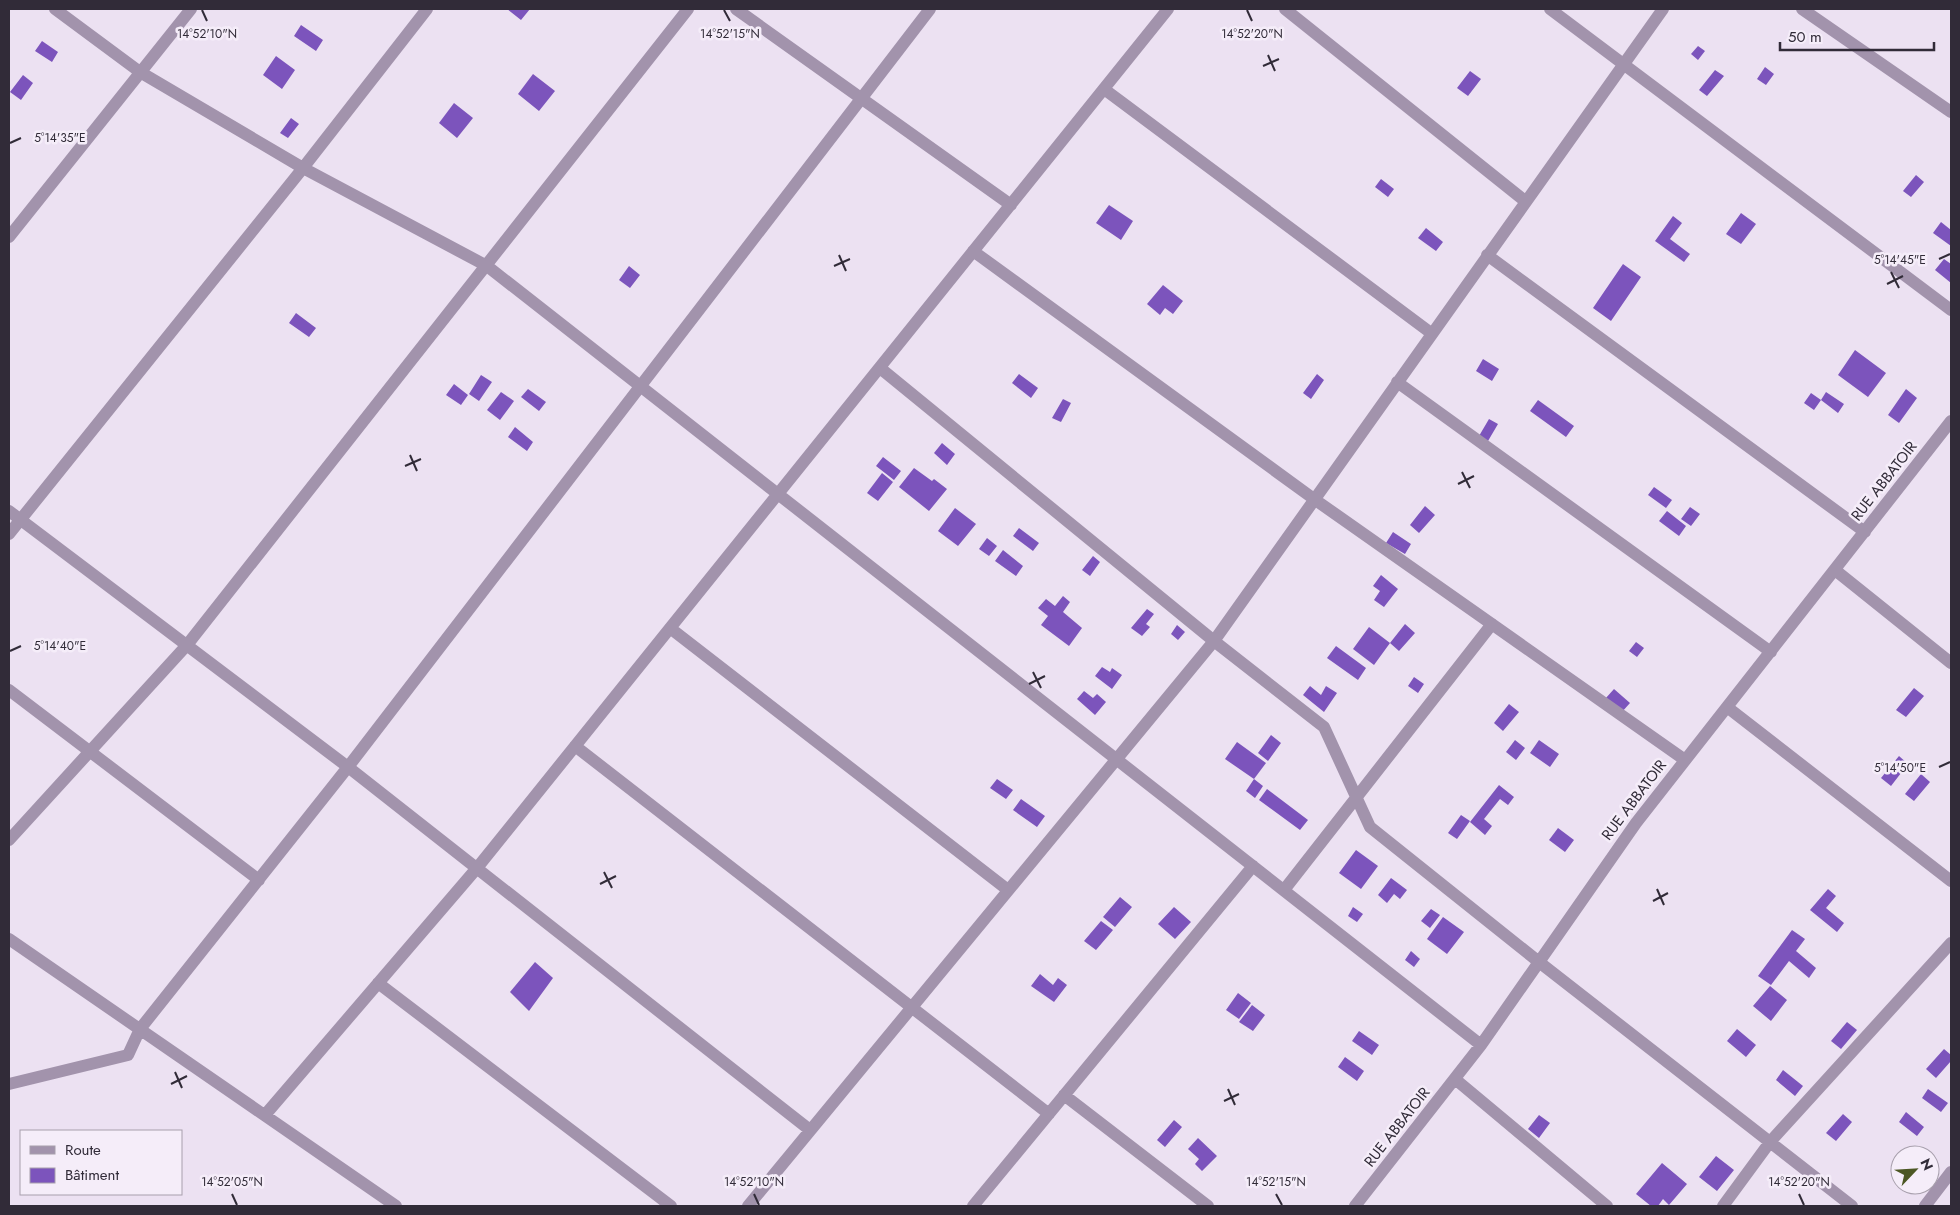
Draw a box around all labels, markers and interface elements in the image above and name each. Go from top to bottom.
scale bar [1780,20,1934,52]
text: 14°52'10"N [177,25,237,43]
text: 14°52'15"N [700,25,760,43]
text: 14°52'20"N [1221,25,1283,43]
text: 50 m [1788,26,1822,48]
text: 5°14'35"E [34,129,86,147]
text: 5°14'45"E [1874,251,1926,269]
street label: RUE ABBATOIR [1846,436,1923,526]
text: 5°14'40"E [34,637,86,655]
street label: RUE ABBATOIR [1596,755,1672,845]
text: 5°14'50"E [1874,759,1926,777]
street label: RUE ABBATOIR [1359,1082,1436,1172]
legend [20,1130,182,1195]
text: Route [65,1139,101,1161]
north arrow [1890,1145,1940,1195]
text: N [1915,1155,1938,1174]
text: Bâtiment [65,1164,119,1186]
text: 14°52'05"N [201,1173,263,1191]
text: 14°52'10"N [724,1173,784,1191]
text: 14°52'15"N [1246,1173,1306,1191]
text: 14°52'20"N [1768,1173,1830,1191]

